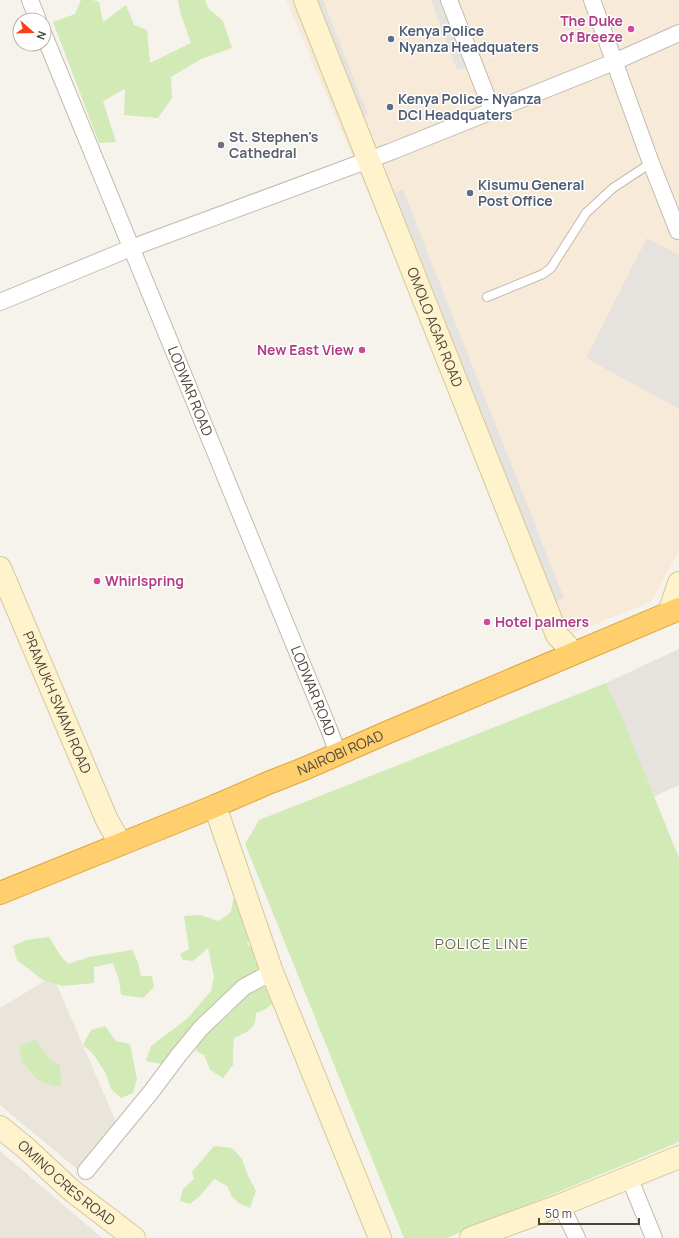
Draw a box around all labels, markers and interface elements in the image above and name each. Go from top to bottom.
place label: The Duke of Breeze [560,11,623,46]
north arrow [12,12,52,52]
place label: Kenya Police Nyanza Headquaters [399,21,539,56]
marker: The Duke of Breeze [626,24,636,34]
text: N [33,29,50,42]
marker: Kenya Police Nyanza Headquaters [386,34,396,44]
place label: Kenya Police- Nyanza DCI Headquaters [398,89,541,124]
marker: Kenya Police- Nyanza DCI Headquaters [385,102,395,112]
place label: St. Stephen's Cathedral [229,127,319,162]
marker: St. Stephen's Cathedral [216,140,226,150]
place label: Kisumu General Post Office [478,175,584,210]
marker: Kisumu General Post Office [465,188,475,198]
street label: OMOLO AGAR ROAD [403,264,468,390]
place label: New East View [257,340,354,359]
street label: LODWAR ROAD [164,343,218,439]
marker: New East View [357,345,367,355]
place label: Whirlspring [105,571,184,590]
marker: Whirlspring [92,576,102,586]
place label: Hotel palmers [495,612,589,631]
marker: Hotel palmers [482,617,492,627]
street label: PRAMUKH SWAMI ROAD [19,628,96,776]
street label: LODWAR ROAD [287,643,340,738]
street label: NAIROBI ROAD [294,725,386,780]
district label: POLICE LINE [435,933,529,954]
street label: OMINO CRES ROAD [14,1135,119,1229]
scale bar [539,1200,639,1226]
text: 50 m [545,1205,572,1222]

